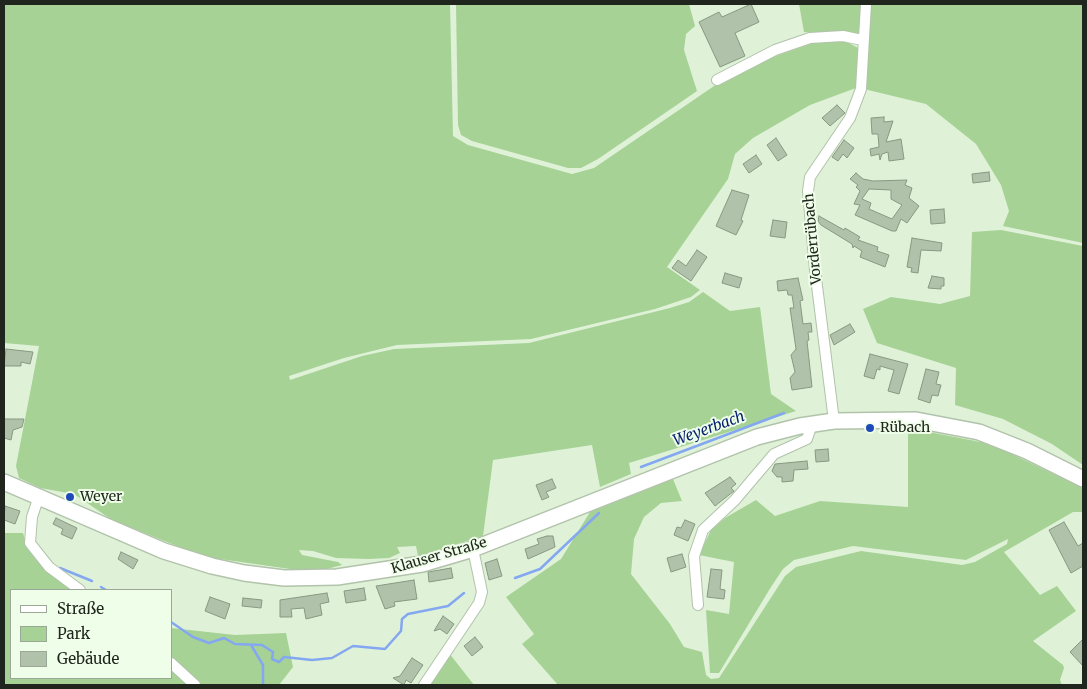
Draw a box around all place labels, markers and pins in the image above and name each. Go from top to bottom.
place label: Rübach [880,420,930,436]
marker: Rübach [864,422,876,434]
place label: Weyer [80,489,122,505]
marker: Weyer [64,491,76,503]

